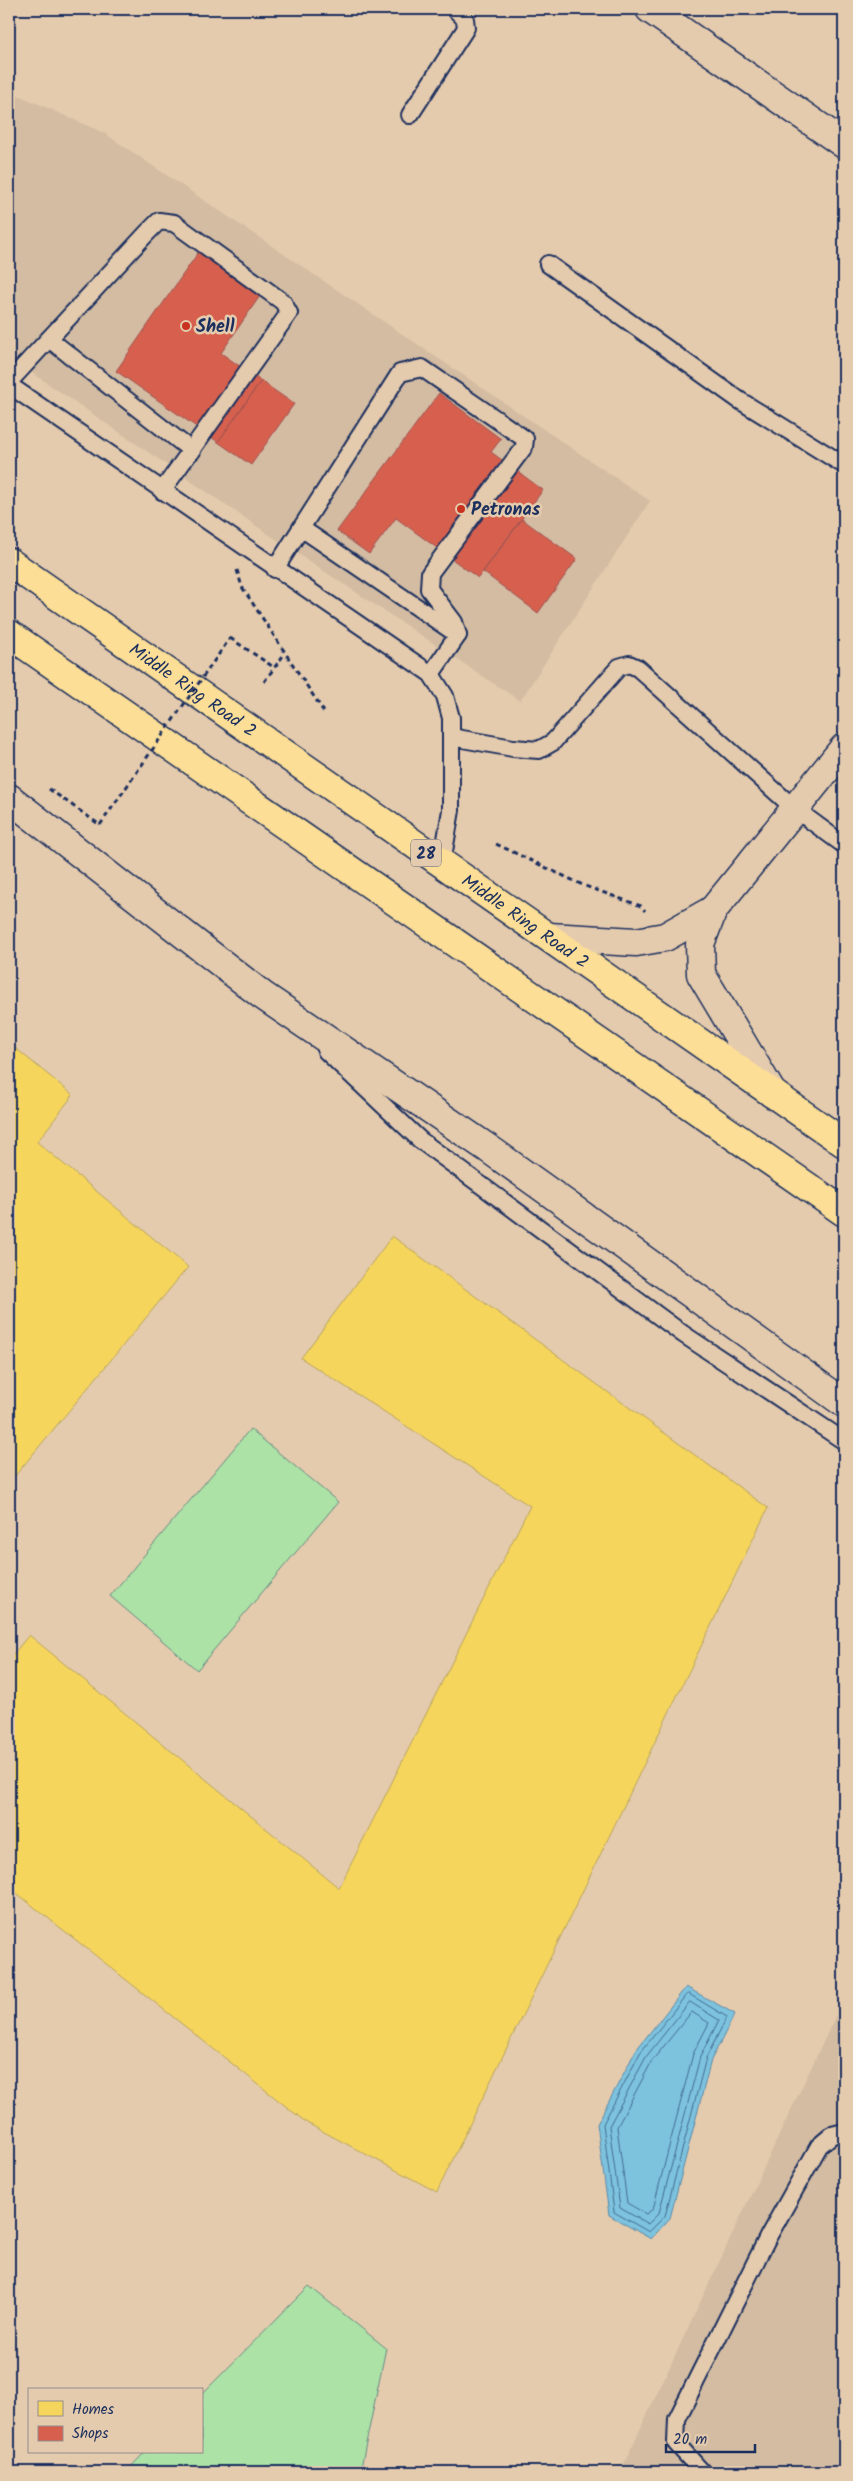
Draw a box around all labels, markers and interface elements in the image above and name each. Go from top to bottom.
place label: Shell [196,313,235,342]
marker: Shell [180,320,192,332]
place label: Petronas [471,496,541,525]
marker: Petronas [455,503,467,515]
street label: Middle Ring Road 2 [122,636,262,746]
road number: 28 [411,840,441,866]
street label: Middle Ring Road 2 [455,868,594,977]
legend [28,2388,202,2454]
text: Homes [72,2398,115,2422]
scale bar [666,2421,754,2453]
text: Shops [72,2422,109,2446]
text: 20 m [673,2428,707,2452]

